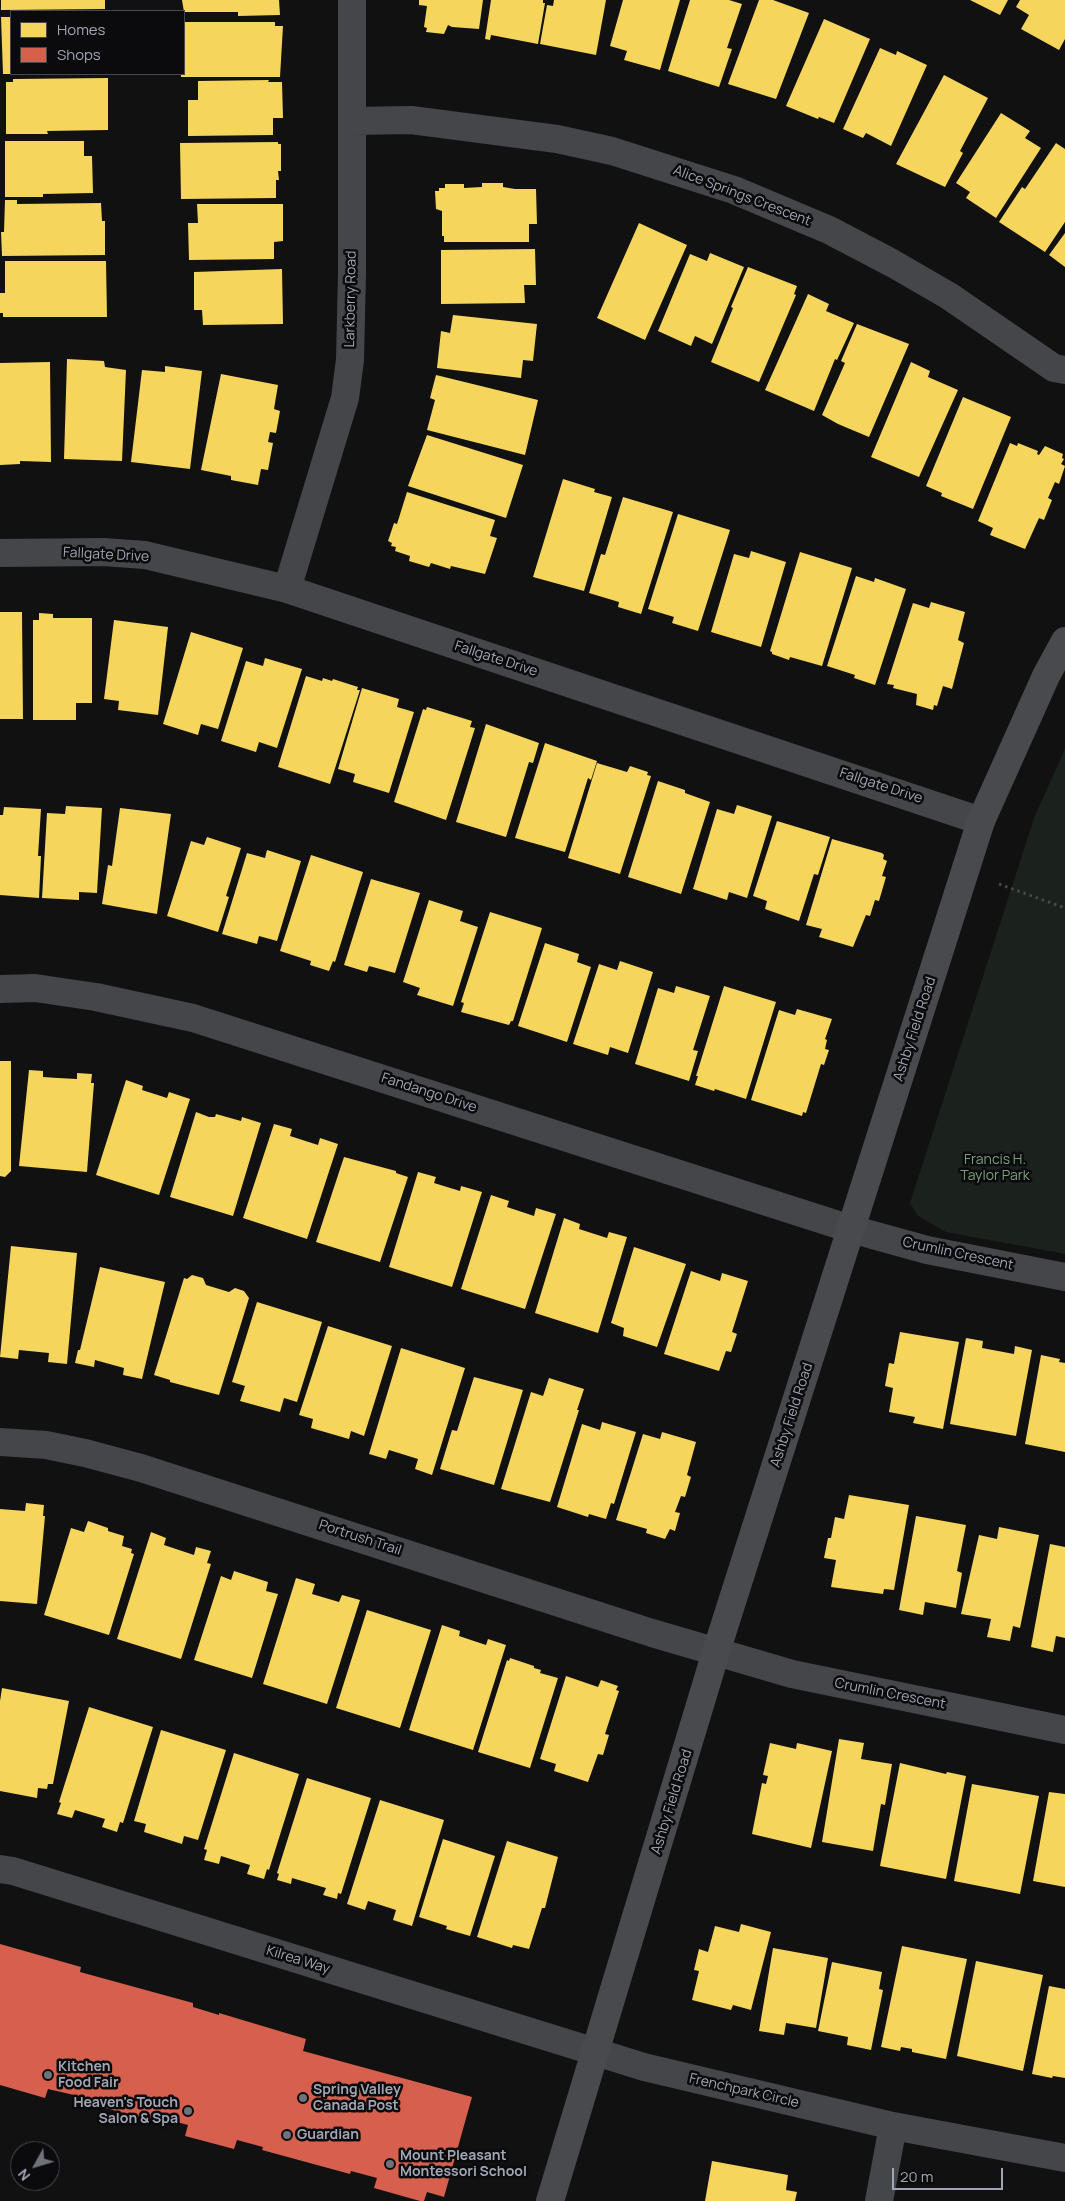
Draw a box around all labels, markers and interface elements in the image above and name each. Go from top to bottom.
legend [10,10,185,75]
text: Homes [57,19,105,40]
text: Shops [57,44,101,65]
street label: Alice Springs Crescent [671,162,813,230]
street label: Larkberry Road [342,250,360,348]
street label: Fallgate Drive [63,544,149,566]
street label: Fallgate Drive [452,638,540,680]
street label: Fallgate Drive [837,765,925,807]
street label: Ashby Field Road [890,975,940,1083]
street label: Fandango Drive [379,1070,479,1116]
park label: Francis H. Taylor Park [960,1152,1030,1184]
street label: Crumlin Crescent [901,1234,1015,1274]
street label: Ashby Field Road [767,1361,817,1469]
street label: Portrush Trail [317,1517,403,1559]
street label: Crumlin Crescent [833,1675,947,1713]
street label: Ashby Field Road [648,1748,696,1856]
street label: Kilrea Way [264,1942,332,1978]
place label: Kitchen Food Fair [58,2059,118,2092]
marker: Kitchen Food Fair [42,2069,54,2081]
street label: Frenchpark Circle [687,2070,801,2112]
place label: Spring Valley Canada Post [313,2082,401,2114]
marker: Spring Valley Canada Post [297,2092,309,2104]
place label: Heaven's Touch Salon & Spa [73,2095,178,2128]
marker: Heaven's Touch Salon & Spa [182,2105,194,2117]
place label: Guardian [297,2127,359,2143]
marker: Guardian [281,2129,293,2141]
north arrow [10,2141,60,2191]
place label: Mount Pleasant Montessori School [400,2148,527,2180]
marker: Mount Pleasant Montessori School [384,2158,396,2170]
scale bar [895,2158,1006,2190]
text: N [13,2165,34,2185]
text: 20 m [900,2166,933,2187]

